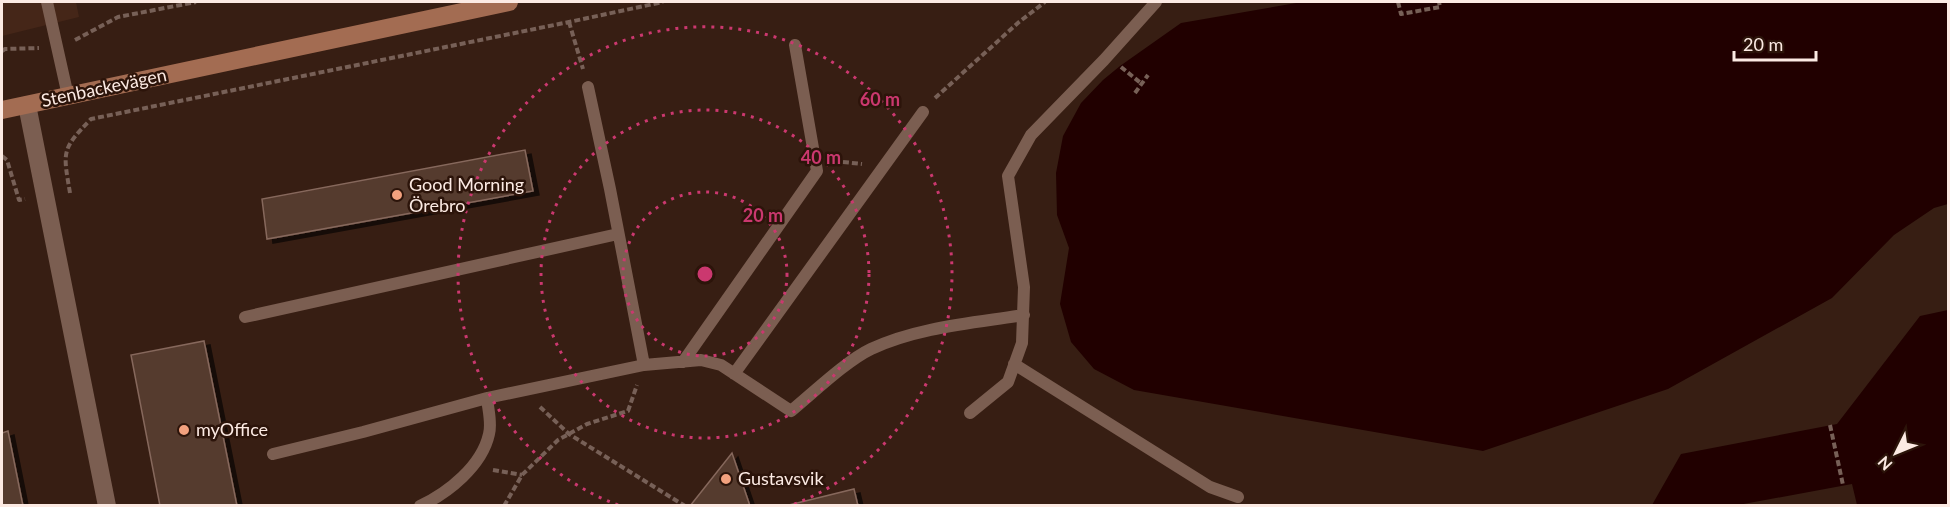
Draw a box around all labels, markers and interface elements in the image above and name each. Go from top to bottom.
scale bar [1734,24,1816,62]
text: 20 m [1743,33,1783,55]
street label: Stenbackevägen [39,63,169,111]
text: 60 m [860,88,900,110]
text: 40 m [801,146,841,168]
place label: Good Morning Örebro [409,173,524,216]
marker: Good Morning Örebro [390,188,404,202]
text: 20 m [743,204,783,226]
centre of rings [695,264,715,284]
place label: myOffice [196,418,268,440]
marker: myOffice [177,423,191,437]
north arrow [1866,423,1926,483]
text: N [1874,453,1896,475]
place label: Gustavsvik [738,467,824,489]
marker: Gustavsvik [719,472,733,486]

